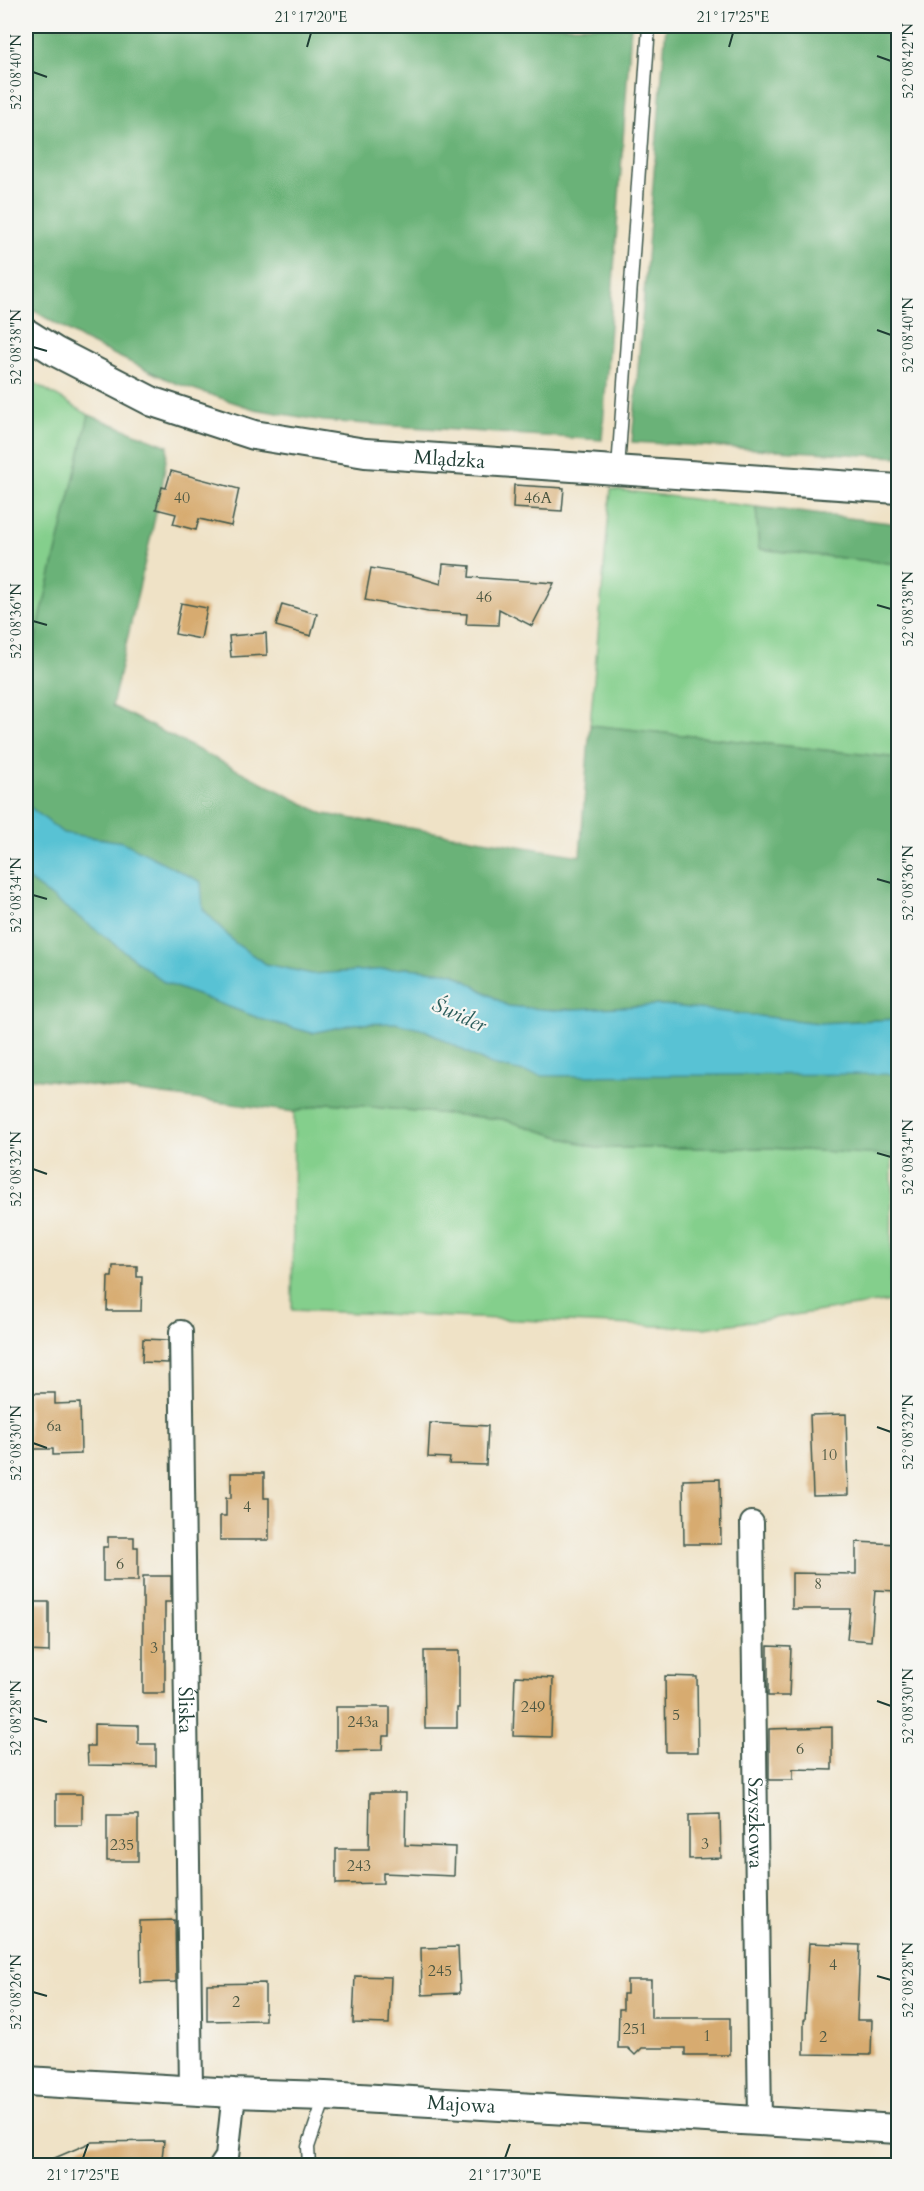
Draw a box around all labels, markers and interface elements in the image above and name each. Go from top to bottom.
text: 21°17'20"E [275,7,347,27]
text: 21°17'25"E [697,7,769,27]
text: 52°08'42"N [898,23,918,99]
text: 52°08'40"N [6,34,26,110]
text: 52°08'40"N [898,297,918,373]
text: 52°08'38"N [6,309,26,385]
street label: Mlądzka [413,443,486,475]
house number: 40 [174,487,190,509]
house number: 46A [524,487,553,509]
text: 52°08'38"N [898,571,918,647]
text: 52°08'36"N [6,583,26,659]
house number: 46 [476,586,492,608]
text: 52°08'36"N [898,845,918,921]
text: 52°08'34"N [6,857,26,933]
water label: Świder [427,990,492,1040]
text: 52°08'34"N [898,1119,918,1195]
text: 52°08'32"N [6,1131,26,1207]
text: 52°08'32"N [898,1394,918,1470]
text: 52°08'30"N [6,1405,26,1481]
house number: 6a [46,1415,62,1437]
house number: 10 [821,1444,837,1466]
house number: 4 [243,1496,251,1518]
house number: 6 [116,1553,124,1575]
house number: 8 [814,1573,822,1595]
house number: 3 [150,1637,158,1659]
text: 52°08'30"N [898,1668,918,1744]
text: 52°08'28"N [6,1680,26,1756]
street label: Śliska [172,1686,200,1734]
house number: 249 [521,1696,545,1718]
house number: 5 [672,1704,680,1726]
house number: 243a [347,1711,379,1733]
house number: 6 [796,1738,804,1760]
street label: Szyszkowa [742,1777,770,1869]
house number: 3 [701,1833,709,1855]
house number: 235 [110,1834,134,1856]
house number: 243 [347,1855,371,1877]
text: 52°08'28"N [898,1942,918,2018]
text: 52°08'26"N [6,1954,26,2030]
house number: 4 [829,1954,837,1976]
house number: 245 [428,1960,452,1982]
house number: 2 [232,1991,240,2013]
house number: 251 [623,2018,647,2040]
house number: 1 [703,2025,711,2047]
house number: 2 [819,2026,827,2048]
street label: Majowa [426,2088,497,2119]
text: 21°17'25"E [47,2165,119,2185]
text: 21°17'30"E [469,2165,541,2185]

